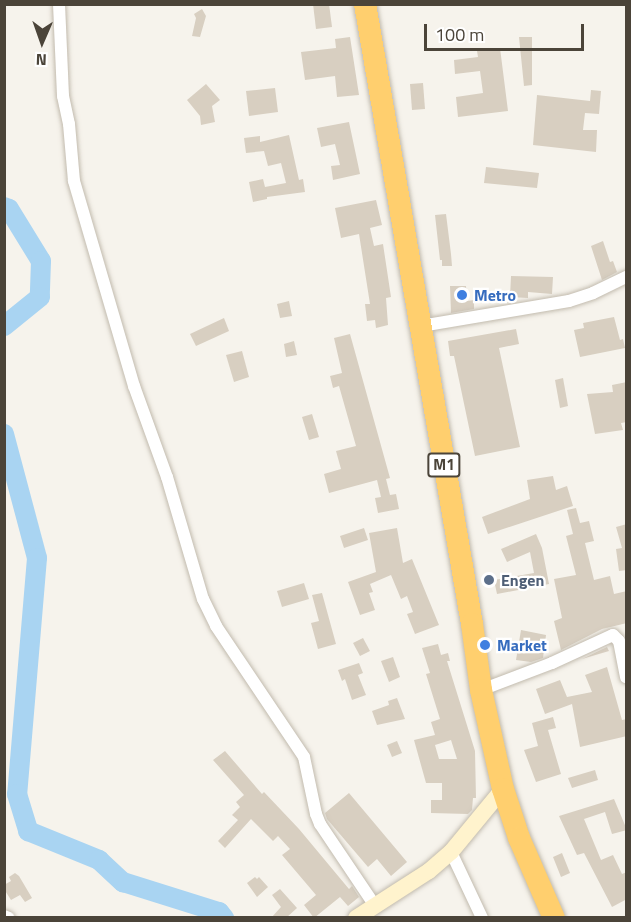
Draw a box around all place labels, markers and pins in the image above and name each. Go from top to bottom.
place label: Metro [474,285,516,305]
marker: Metro [455,288,469,302]
place label: Engen [501,570,544,590]
marker: Engen [482,573,496,587]
place label: Market [497,635,547,655]
marker: Market [478,638,492,652]

